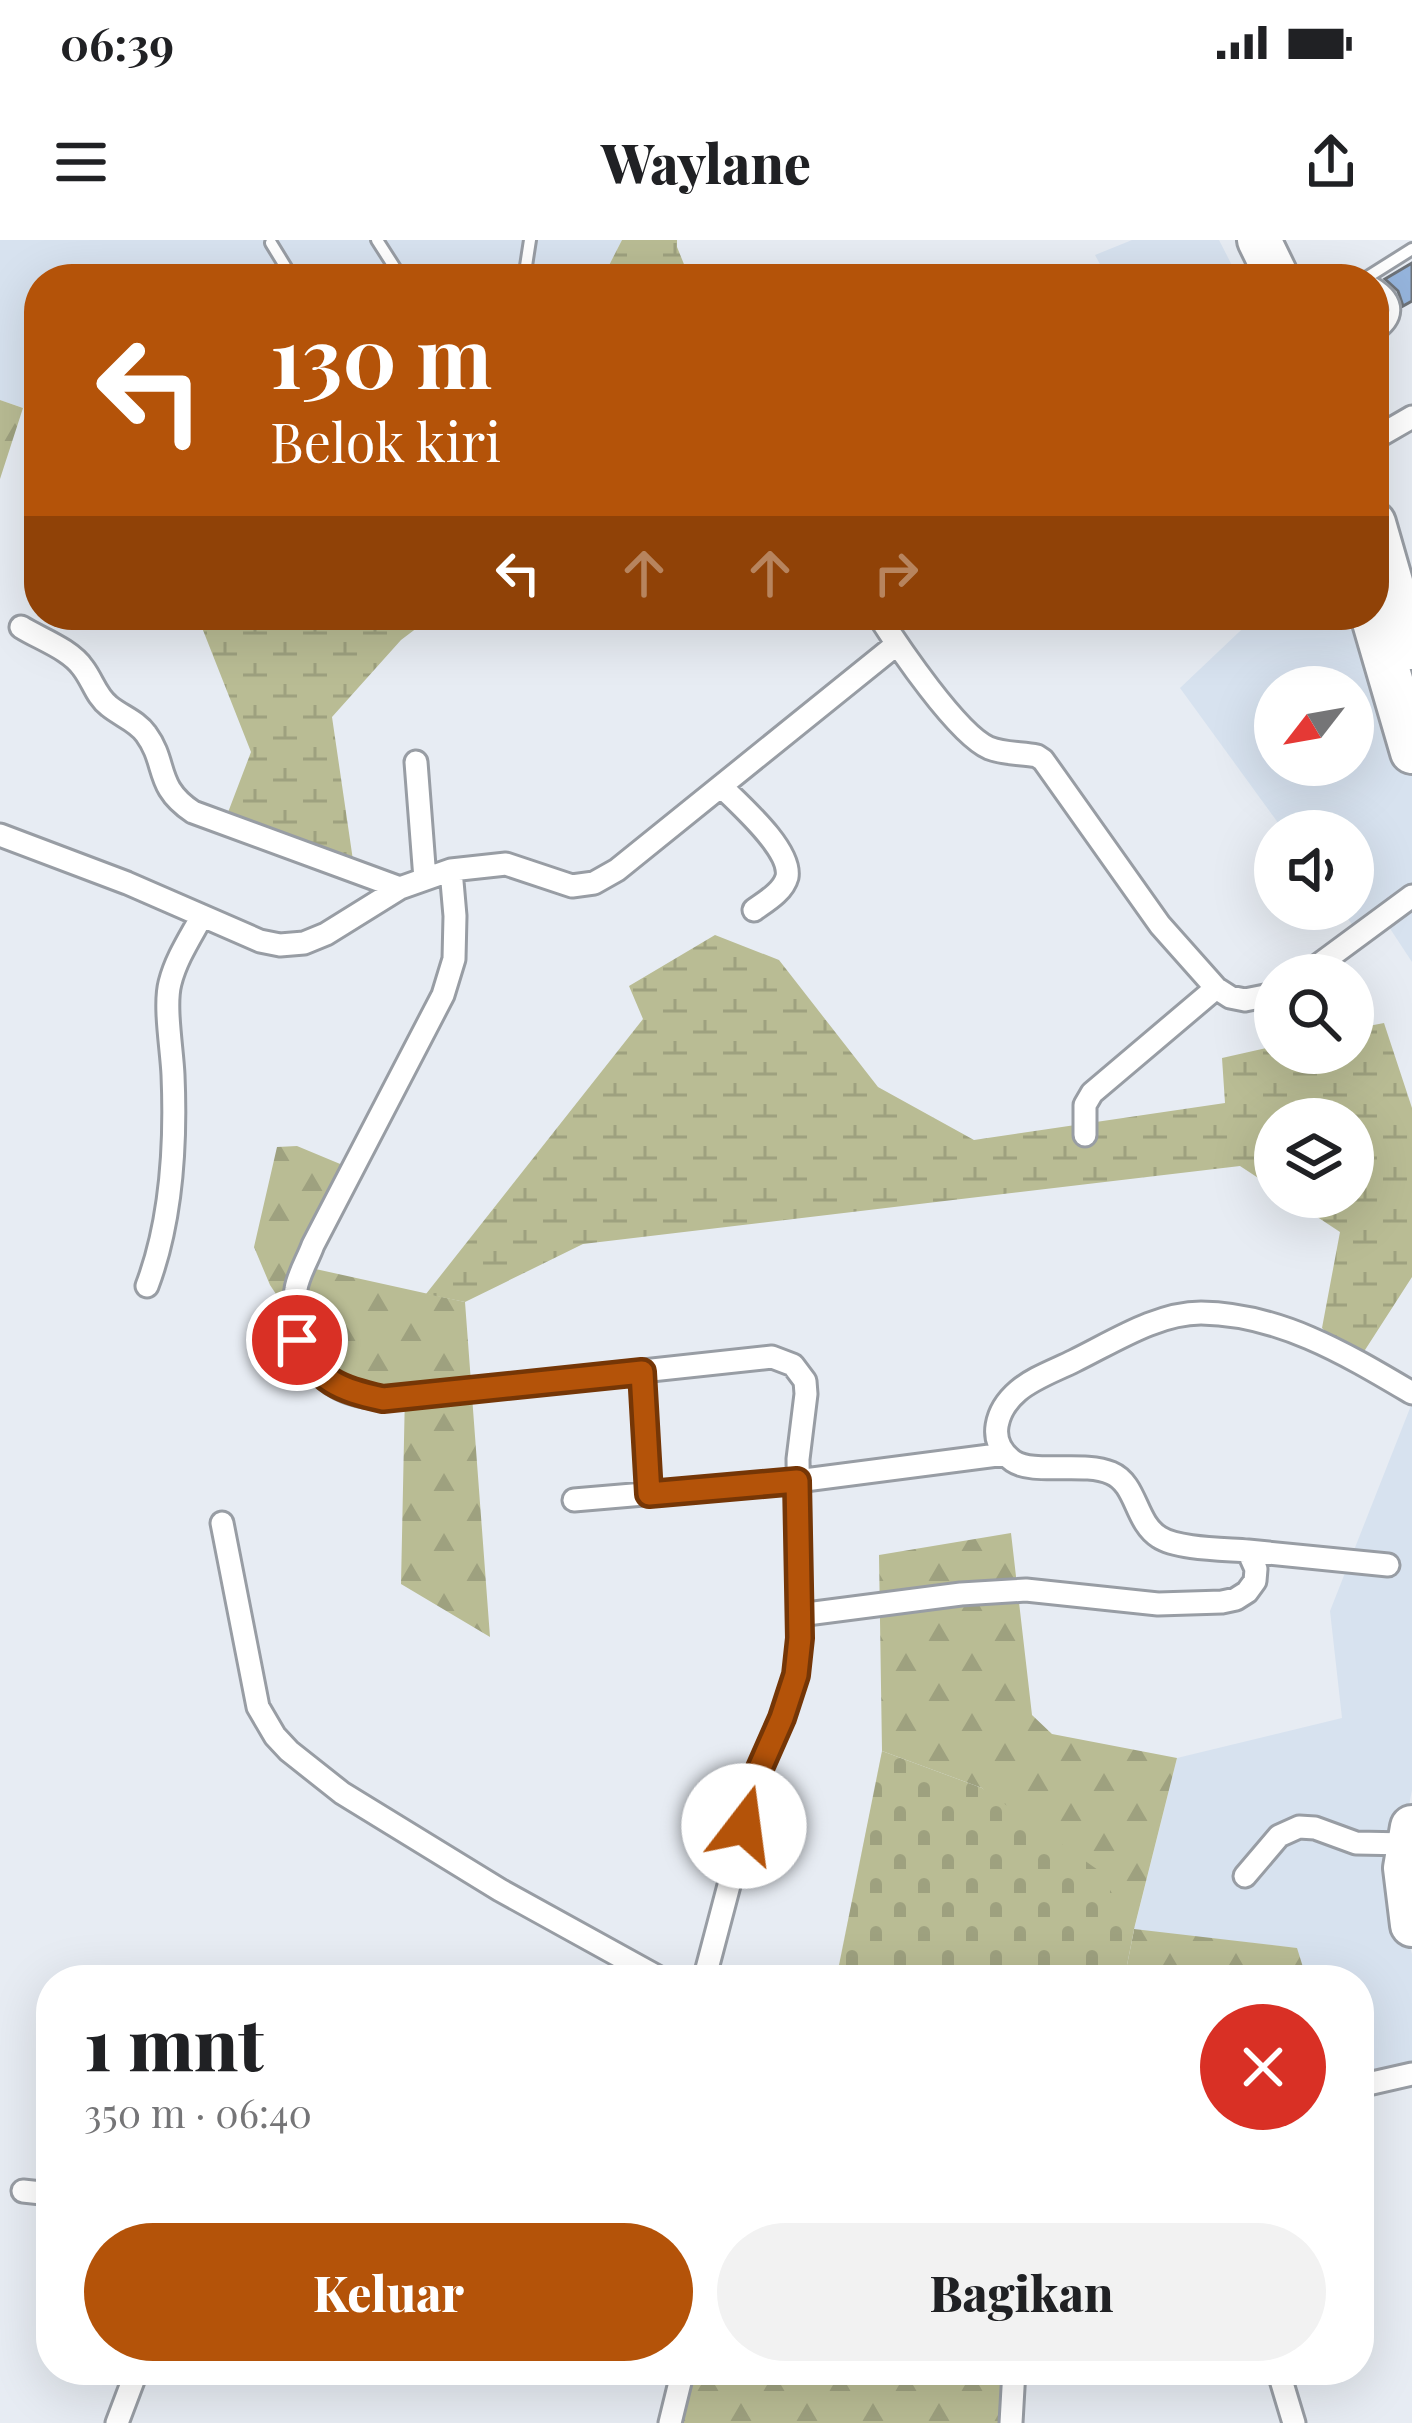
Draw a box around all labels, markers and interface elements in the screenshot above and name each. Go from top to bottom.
text: 06:39 [60,12,174,72]
text: Waylane [601,126,811,198]
icon: menu [48,129,114,195]
icon: share [1298,129,1364,195]
text: 130 m [270,298,492,410]
icon: left [72,312,228,468]
text: Belok kiri [270,405,501,477]
icon: left [485,540,551,606]
icon: ahead [611,540,677,606]
icon: ahead [737,540,803,606]
icon: right [863,540,929,606]
north arrow [1254,666,1374,786]
map controls [1254,666,1374,1218]
button: sound [1254,810,1374,930]
button: search [1254,954,1374,1074]
button: layers [1254,1098,1374,1218]
pin [246,1289,348,1391]
icon: arrive [264,1307,330,1373]
position arrow [681,1763,807,1889]
text: 1 mnt [84,1993,264,2089]
button: close [1200,2004,1326,2130]
text: 350 m · 06:40 [84,2086,312,2138]
button: Keluar [84,2223,693,2361]
button: Bagikan [717,2223,1326,2361]

